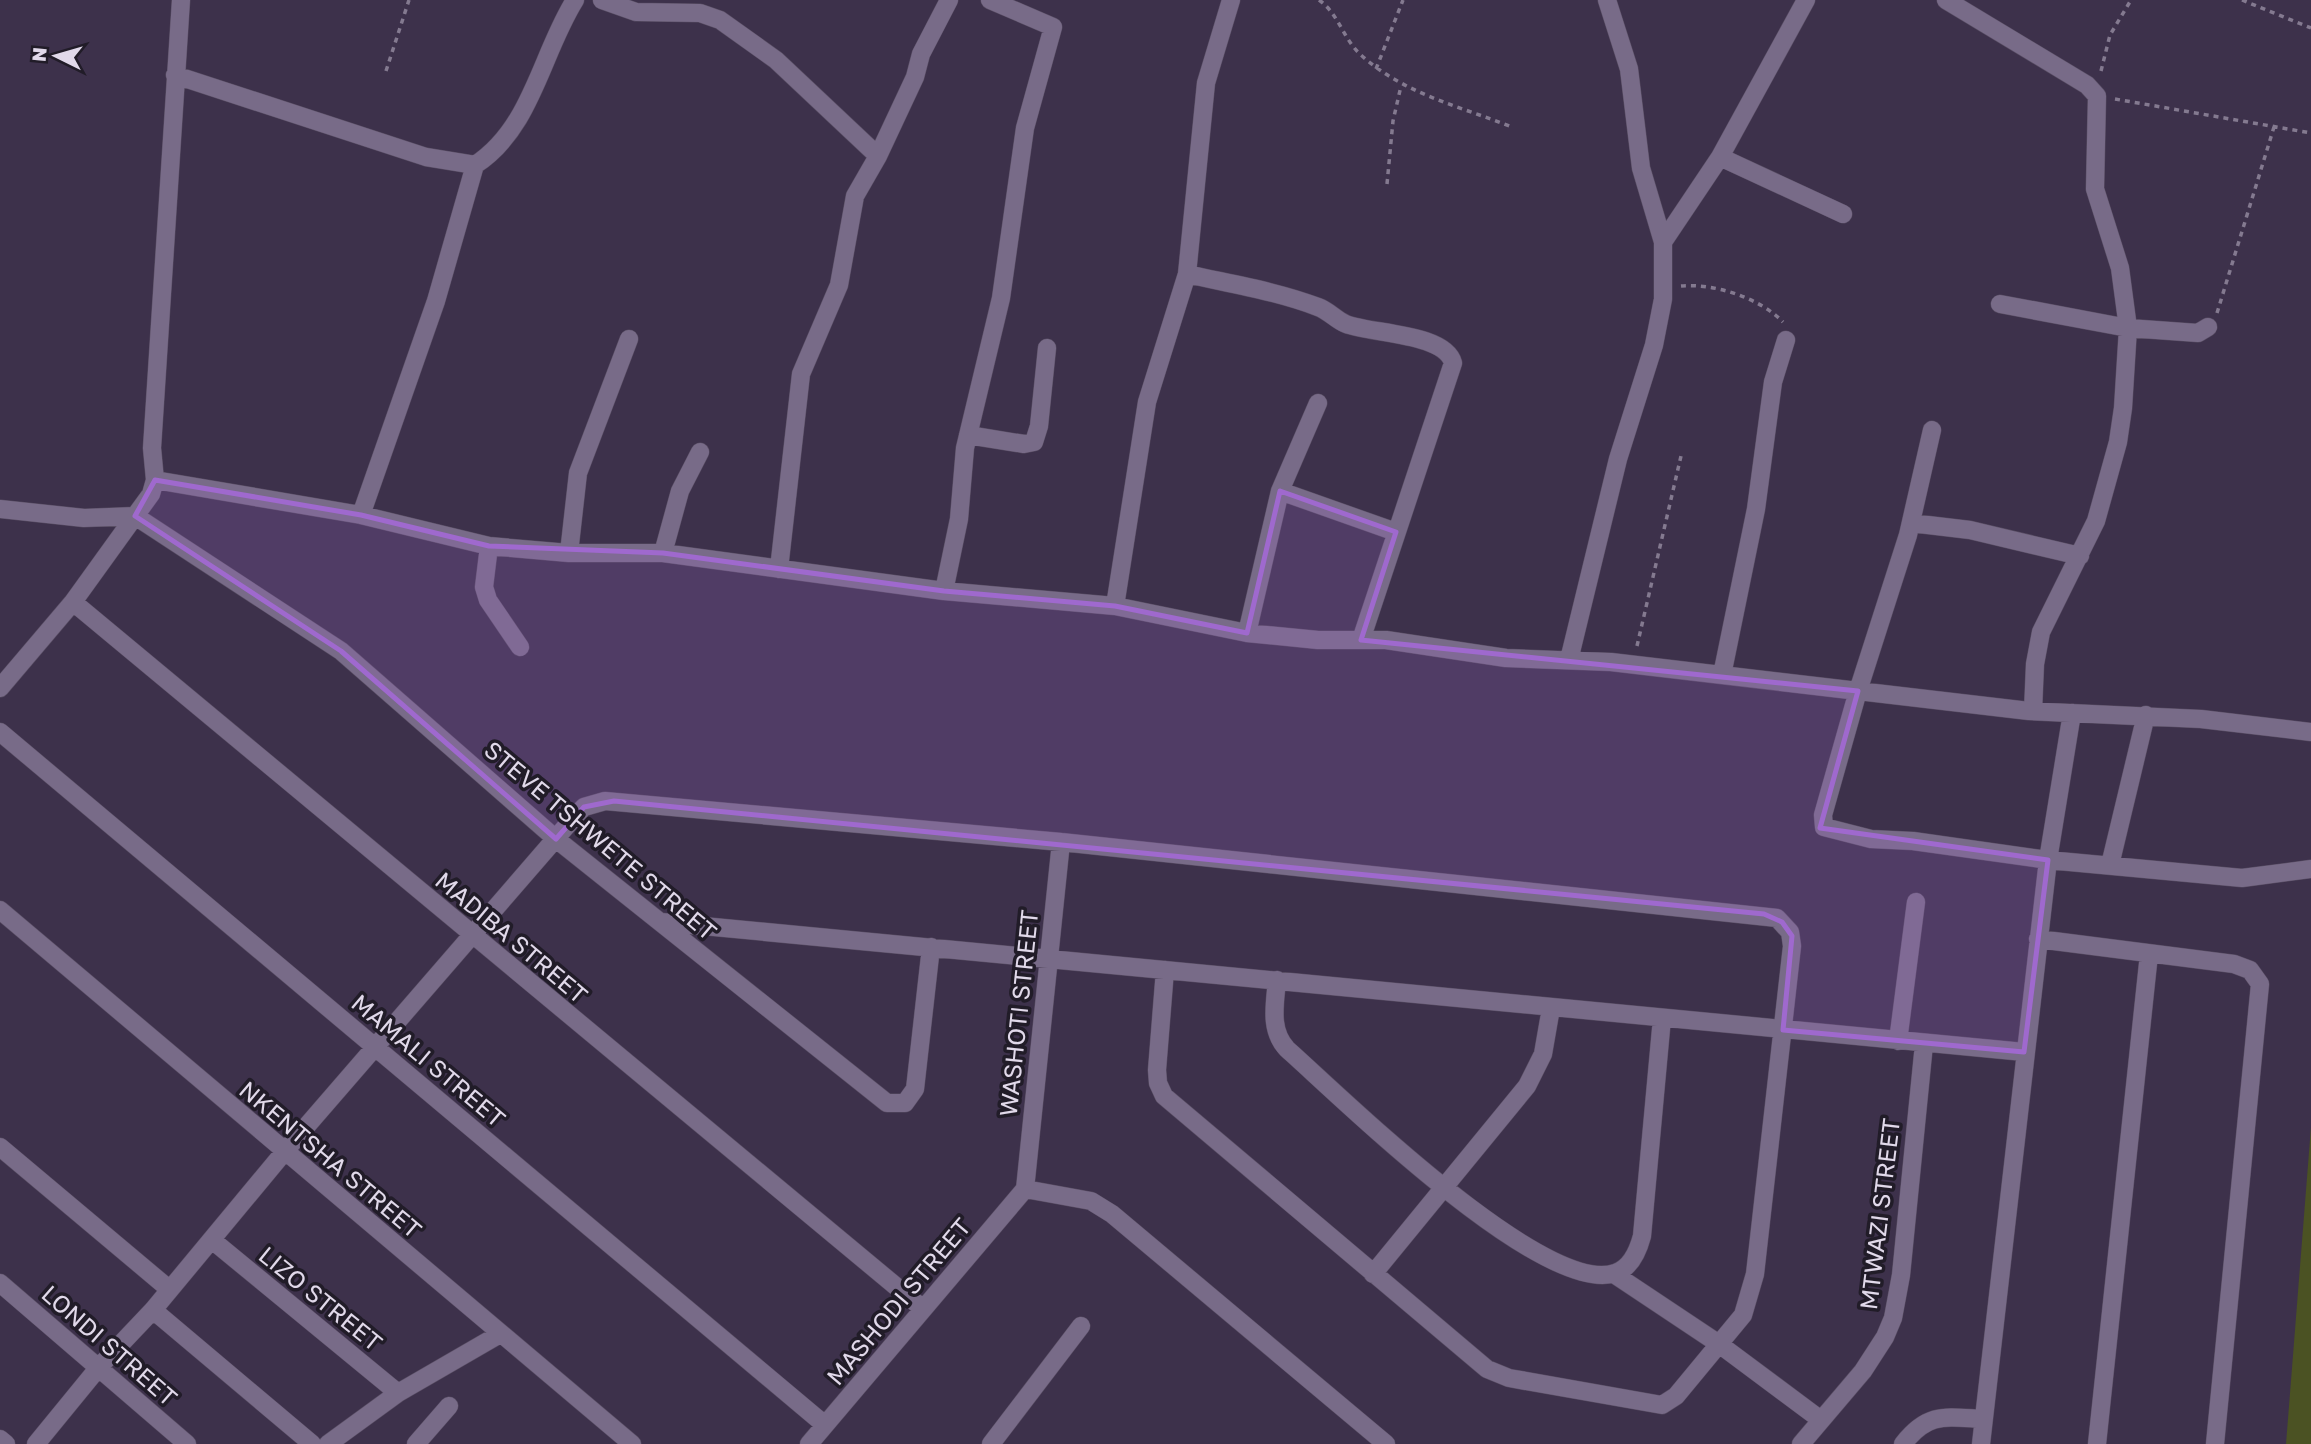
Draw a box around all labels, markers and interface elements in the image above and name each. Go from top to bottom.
north arrow [21,21,91,91]
text: N [26,46,51,63]
street label: STEVE TSHWETE STREET [479,734,723,946]
street label: MADIBA STREET [430,865,594,1009]
street label: WASHOTI STREET [993,908,1043,1118]
street label: MAMALI STREET [346,987,512,1133]
street label: NKENTSHA STREET [234,1074,428,1244]
street label: MTWAZI STREET [1853,1117,1905,1311]
street label: MASHODI STREET [820,1212,976,1390]
street label: LIZO STREET [254,1240,388,1356]
street label: LONDI STREET [36,1278,184,1412]

